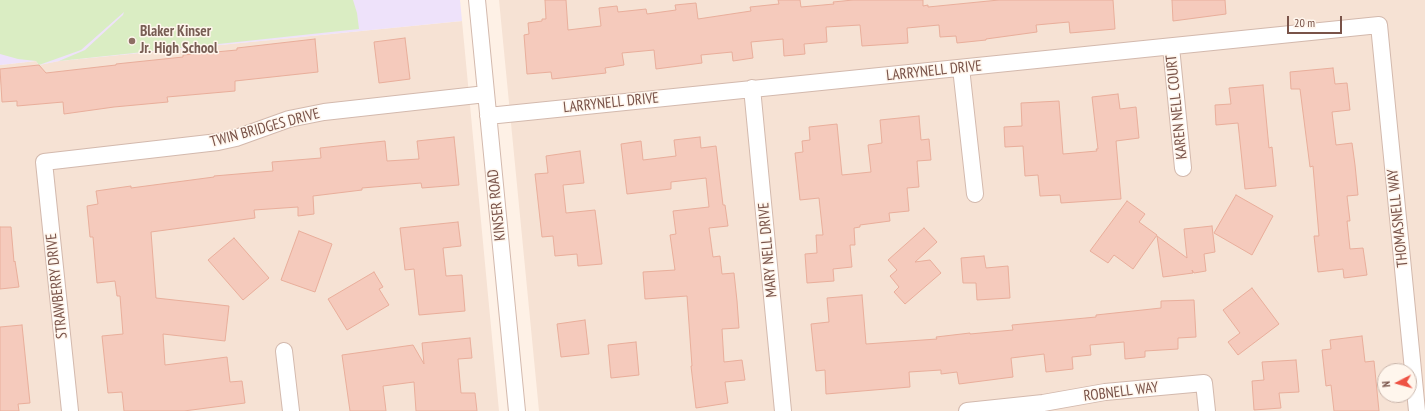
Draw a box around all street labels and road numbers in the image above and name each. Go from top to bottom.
street label: KAREN NELL COURT [1163,54,1191,160]
street label: LARRYNELL DRIVE [885,57,983,85]
street label: LARRYNELL DRIVE [562,89,660,117]
street label: TWIN BRIDGES DRIVE [208,105,322,151]
street label: KINSER ROAD [484,168,510,242]
street label: THOMASNELL WAY [1384,168,1412,268]
street label: MARY NELL DRIVE [755,202,781,298]
street label: STRAWBERRY DRIVE [43,232,71,340]
street label: ROBNELL WAY [1083,378,1159,406]

